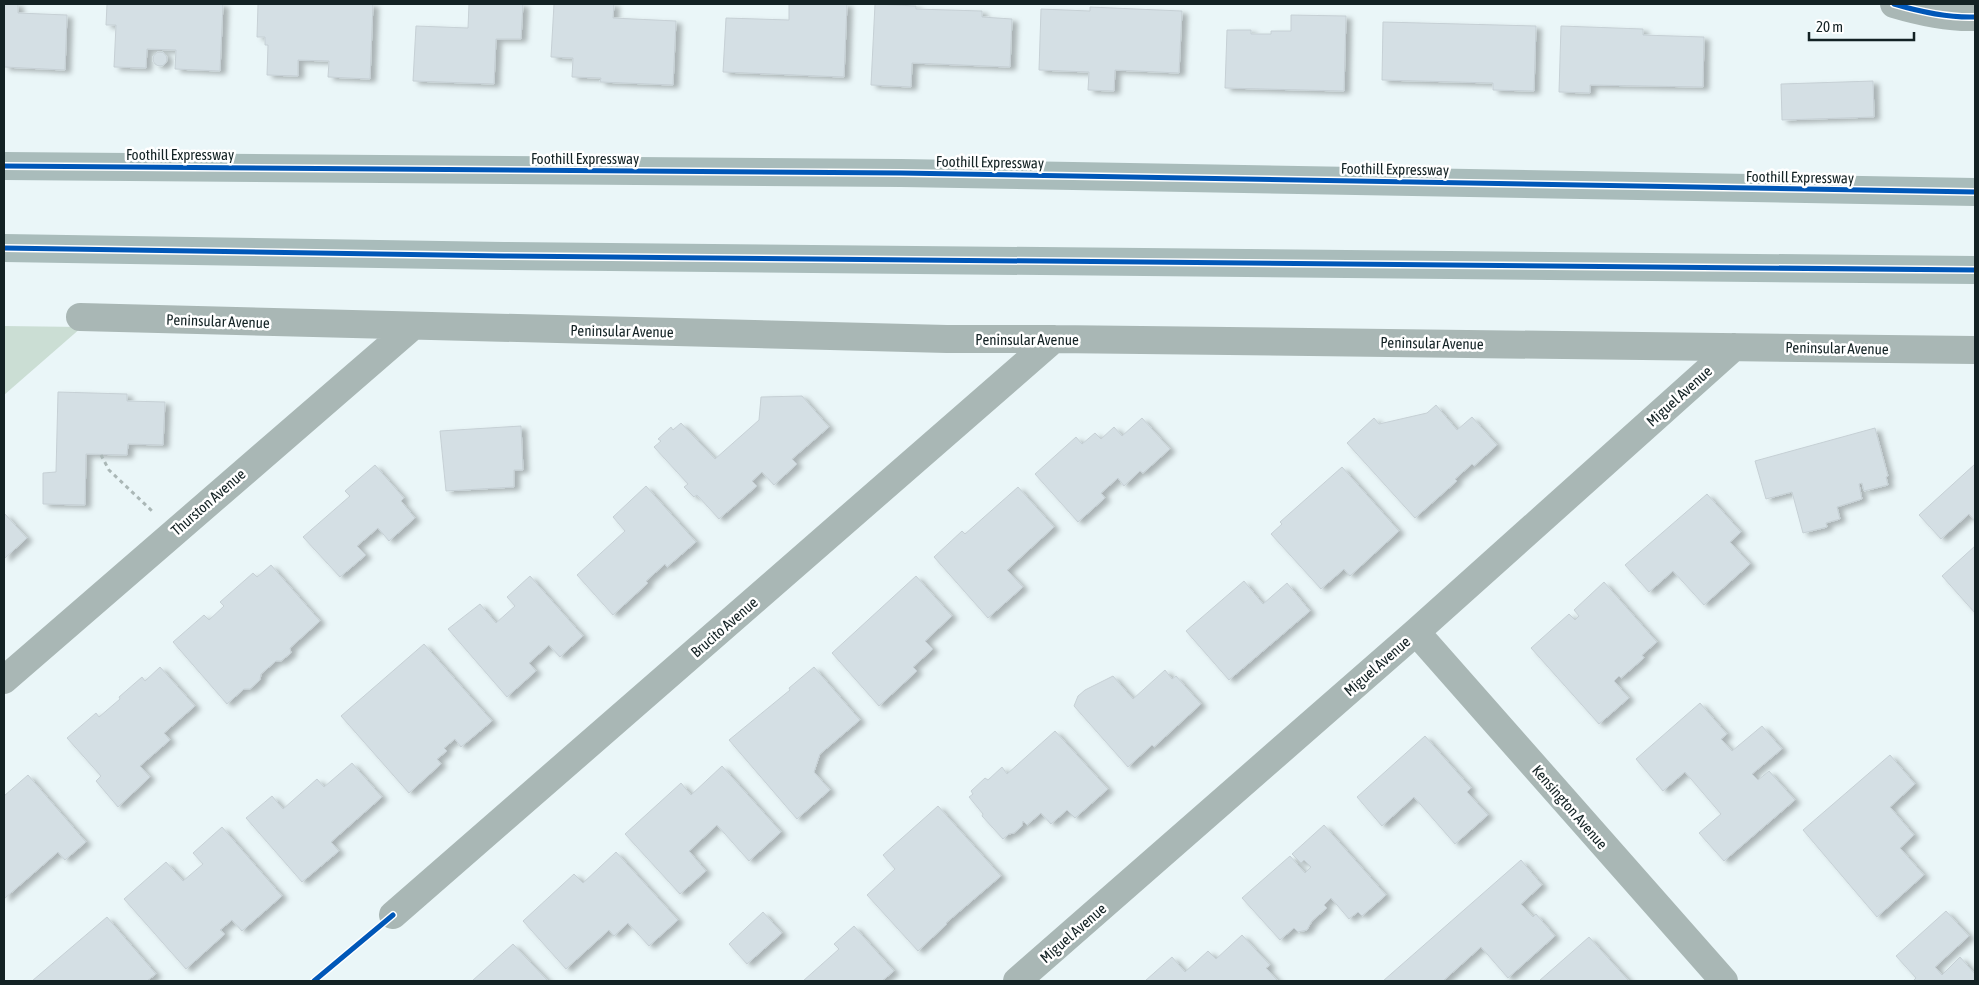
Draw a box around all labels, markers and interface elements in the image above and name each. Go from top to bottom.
scale bar [1809,10,1914,42]
text: 20 m [1816,18,1843,35]
street label: Foothill Expressway [126,146,234,163]
street label: Foothill Expressway [531,150,639,167]
street label: Foothill Expressway [936,153,1044,171]
street label: Foothill Expressway [1341,160,1449,178]
street label: Foothill Expressway [1746,168,1854,186]
street label: Peninsular Avenue [166,311,270,331]
street label: Peninsular Avenue [570,322,674,340]
street label: Peninsular Avenue [975,331,1079,348]
street label: Peninsular Avenue [1380,334,1484,352]
street label: Peninsular Avenue [1785,339,1889,357]
street label: Miguel Avenue [1643,362,1715,430]
street label: Thurston Avenue [167,465,249,539]
street label: Brucito Avenue [687,593,761,661]
street label: Miguel Avenue [1341,633,1413,699]
street label: Kensington Avenue [1529,762,1611,853]
street label: Miguel Avenue [1037,900,1109,966]

